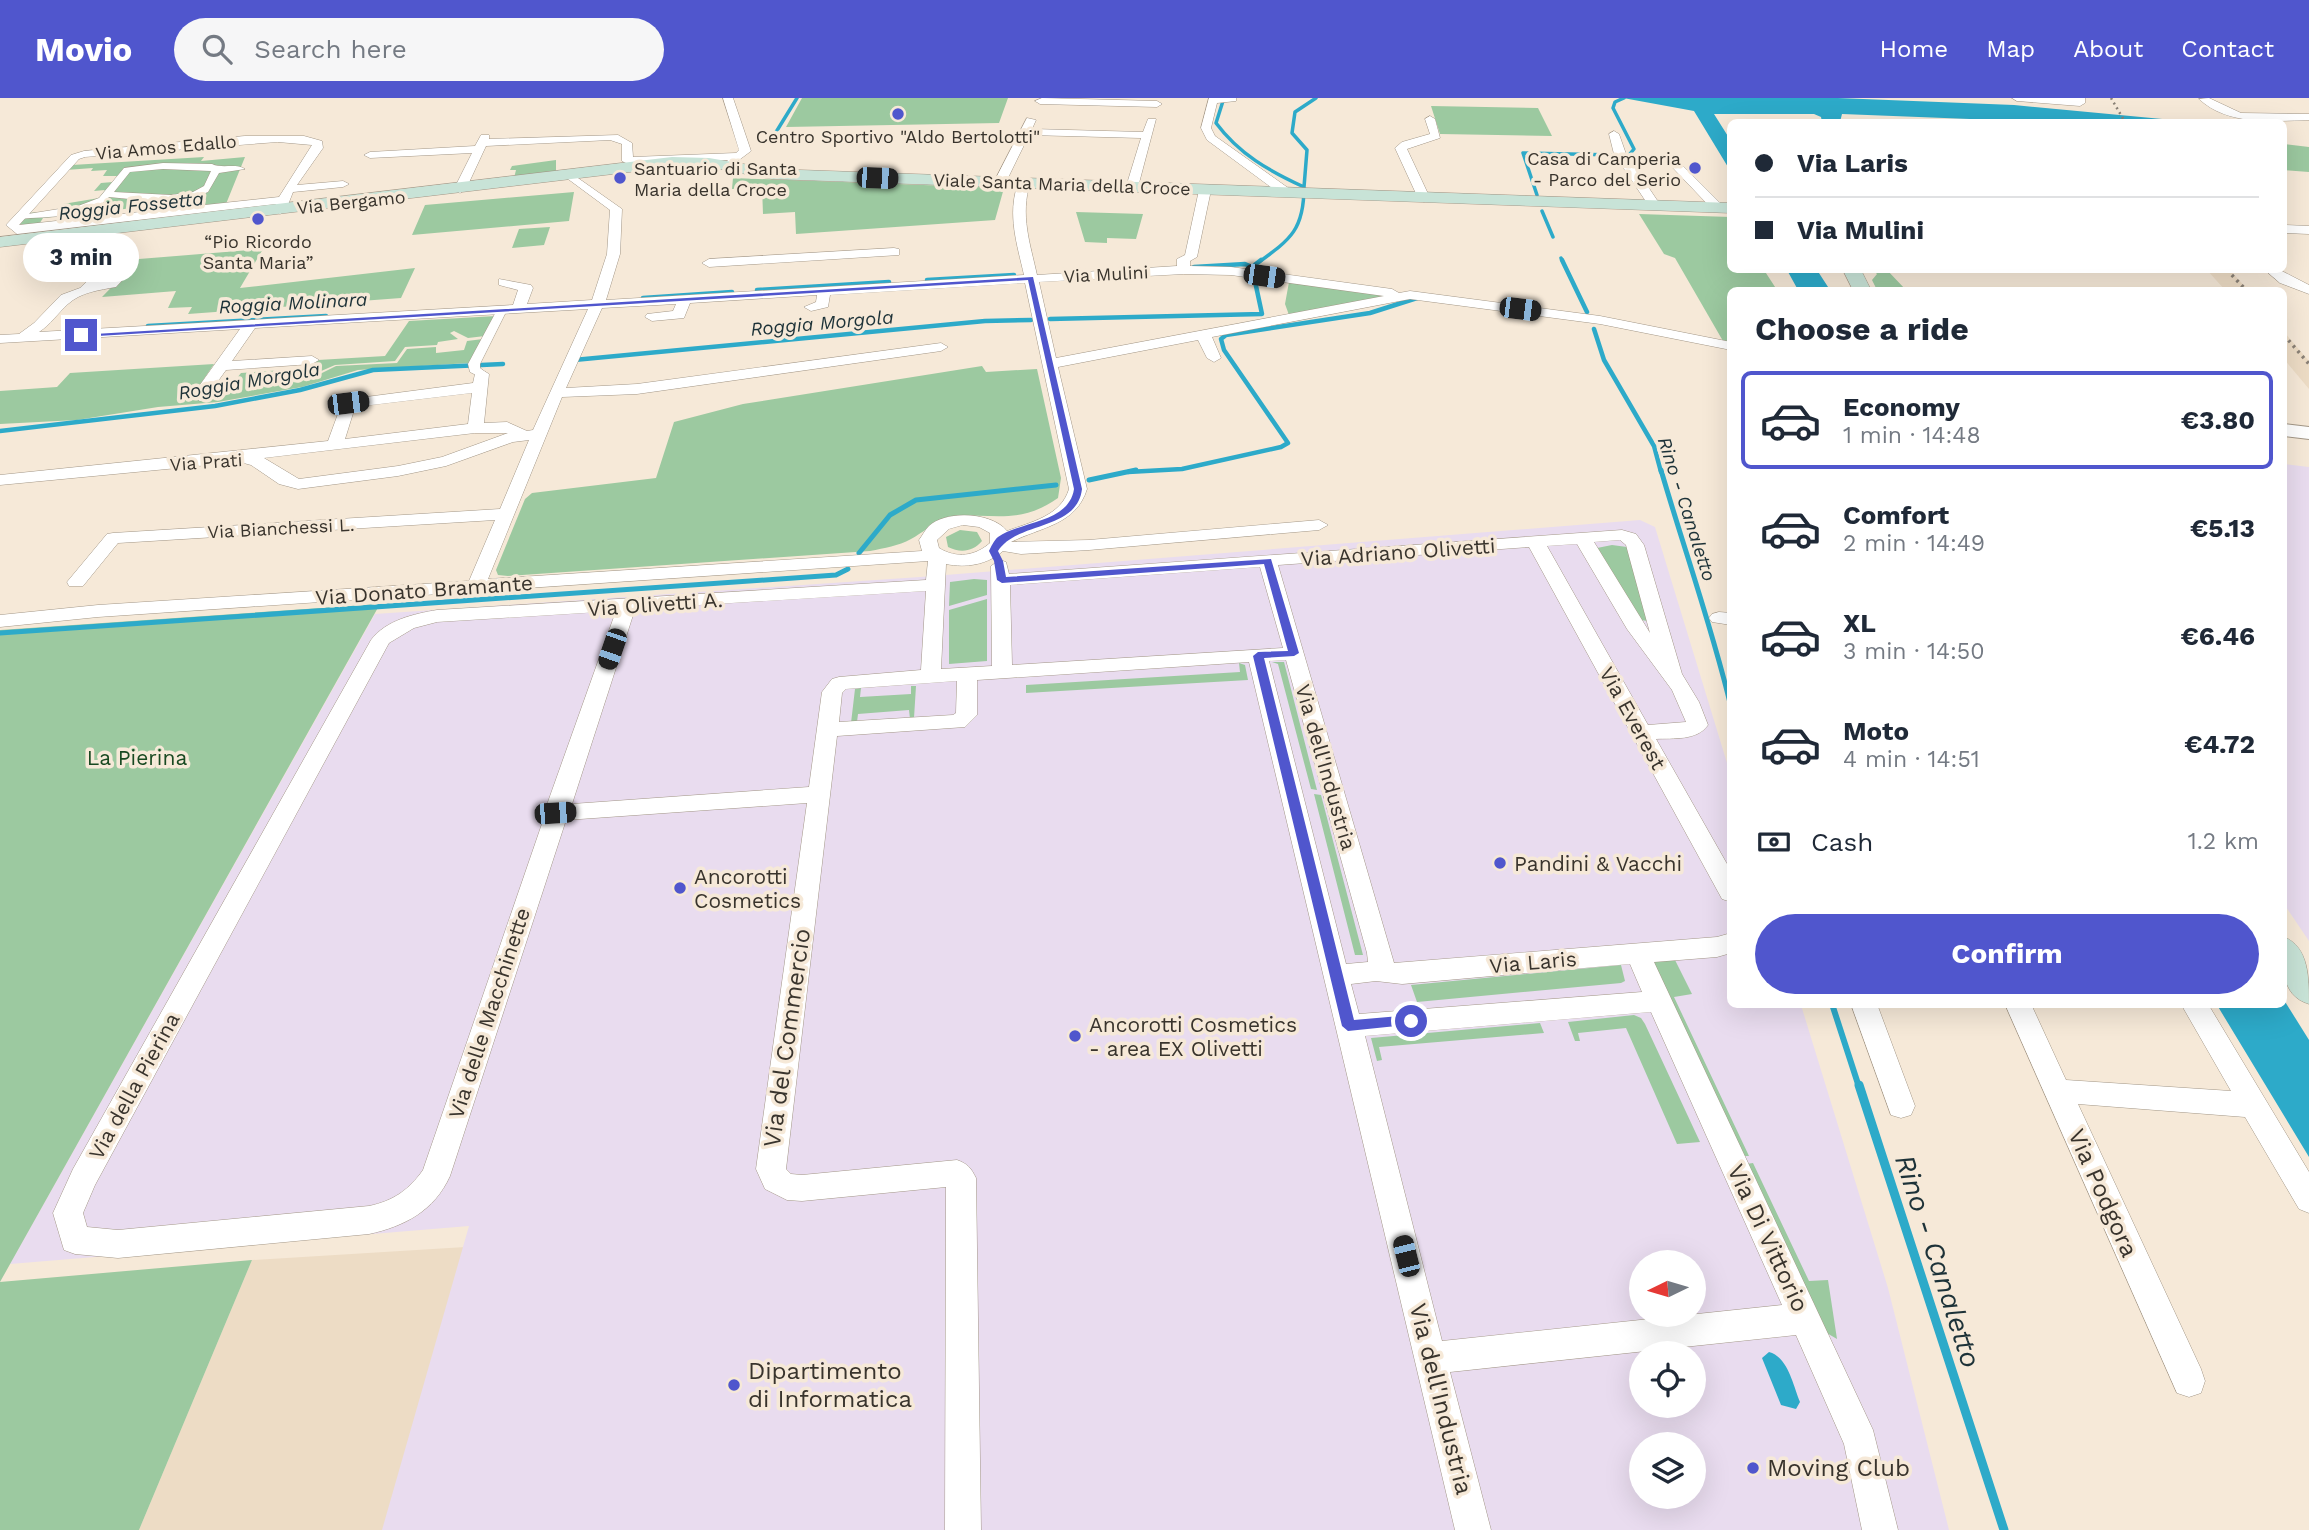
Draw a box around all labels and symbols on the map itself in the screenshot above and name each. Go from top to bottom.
marker: Centro Sportivo "Aldo Bertolotti" [890,106,906,122]
place label: Centro Sportivo "Aldo Bertolotti" [756,126,1040,147]
street label: Via Amos Edallo [95,130,237,164]
place label: Casa di Camperia - Parco del Serio [1527,148,1681,190]
place label: Santuario di Santa Maria della Croce [634,158,797,200]
marker: Casa di Camperia - Parco del Serio [1687,160,1703,176]
car [856,167,899,189]
street label: Viale Santa Maria della Croce [933,169,1191,199]
marker: Santuario di Santa Maria della Croce [612,170,628,186]
street label: Via Bergamo [296,186,406,218]
water label: Roggia Fossetta [57,187,205,225]
marker: “Pio Ricordo Santa Maria” [250,211,266,227]
place label: “Pio Ricordo Santa Maria” [203,231,313,273]
callout: 3 min [23,233,139,282]
street label: Via Mulini [1063,261,1149,287]
car [1242,263,1287,289]
water label: Roggia Molinara [218,288,368,318]
car [1498,296,1543,322]
water label: Roggia Morgola [750,305,895,341]
route end [65,319,97,351]
water label: Roggia Morgola [176,357,322,405]
car [326,390,371,416]
water label: Rino - Canaletto [1653,434,1721,584]
street label: Via Prati [169,449,243,475]
street label: Via Bianchessi L. [207,514,355,542]
street label: Via Adriano Olivetti [1300,533,1496,571]
street label: Via Donato Bramante [314,570,534,610]
street label: Via Olivetti A. [586,587,724,621]
car [596,626,629,672]
street label: Via Everest [1594,662,1672,774]
street label: Via dell'Industria [1290,681,1362,853]
park label: La Pierina [87,745,187,770]
car [534,801,577,825]
place label: Pandini & Vacchi [1514,851,1682,876]
marker: Pandini & Vacchi [1492,855,1508,871]
place label: Ancorotti Cosmetics [694,864,801,913]
marker: Ancorotti Cosmetics [672,880,688,896]
street label: Via delle Macchinette [443,904,535,1122]
street label: Via del Commercio [758,927,816,1149]
street label: Via Laris [1488,946,1578,978]
route start [1395,1005,1427,1037]
street label: Via della Pierina [83,1008,185,1164]
place label: Ancorotti Cosmetics - area EX Olivetti [1089,1012,1297,1061]
marker: Ancorotti Cosmetics - area EX Olivetti [1067,1028,1083,1044]
street label: Via Podgora [2062,1125,2144,1261]
water label: Rino - Canaletto [1888,1150,1988,1372]
street label: Via Di Vittorio [1722,1160,1814,1316]
car [1391,1233,1422,1279]
north arrow [1629,1250,1706,1326]
street label: Via dell'Industria [1404,1301,1478,1497]
place label: Dipartimento di Informatica [748,1357,912,1413]
marker: Dipartimento di Informatica [726,1377,742,1393]
place label: Moving Club [1767,1454,1910,1482]
marker: Moving Club [1745,1460,1761,1476]

